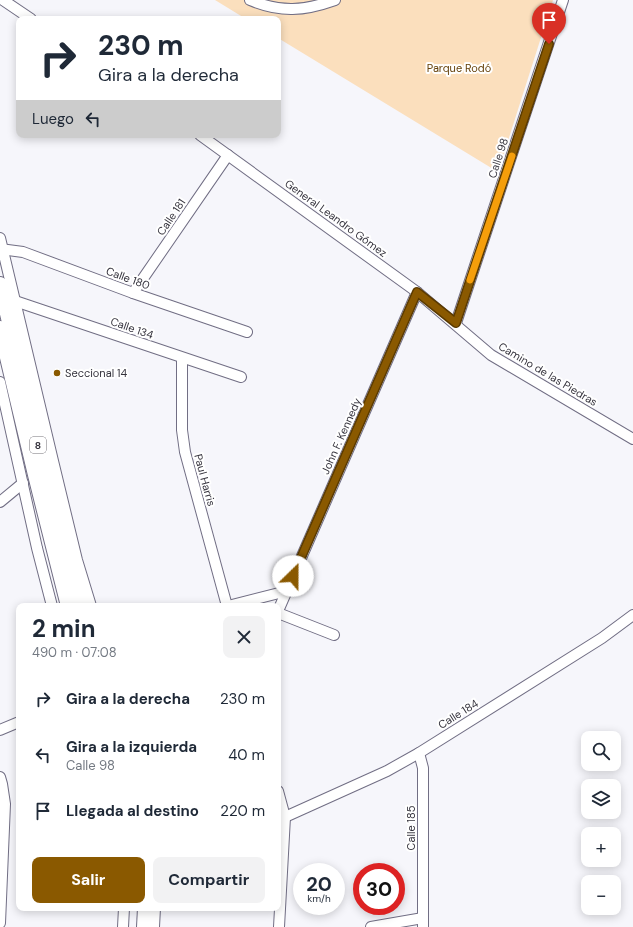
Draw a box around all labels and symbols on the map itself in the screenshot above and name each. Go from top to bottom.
pin [532,3,566,44]
park label: Parque Rodó [427,61,491,75]
street label: Calle 98 [485,136,511,180]
street label: General Leandro Gómez [282,176,390,260]
street label: Calle 181 [154,196,188,238]
street label: Calle 180 [104,264,152,292]
street label: Calle 134 [109,314,156,342]
street label: Camino de las Piedras [496,339,600,409]
place label: Seccional 14 [65,366,127,380]
marker: Seccional 14 [52,368,62,378]
street label: John F. Kennedy [318,396,364,476]
road number: 8 [30,437,46,453]
street label: Paul Harris [191,452,219,508]
position arrow [272,555,314,597]
street label: Calle 184 [435,696,481,732]
street label: Calle 185 [404,805,418,850]
speed limit sign: 30 [353,863,405,915]

